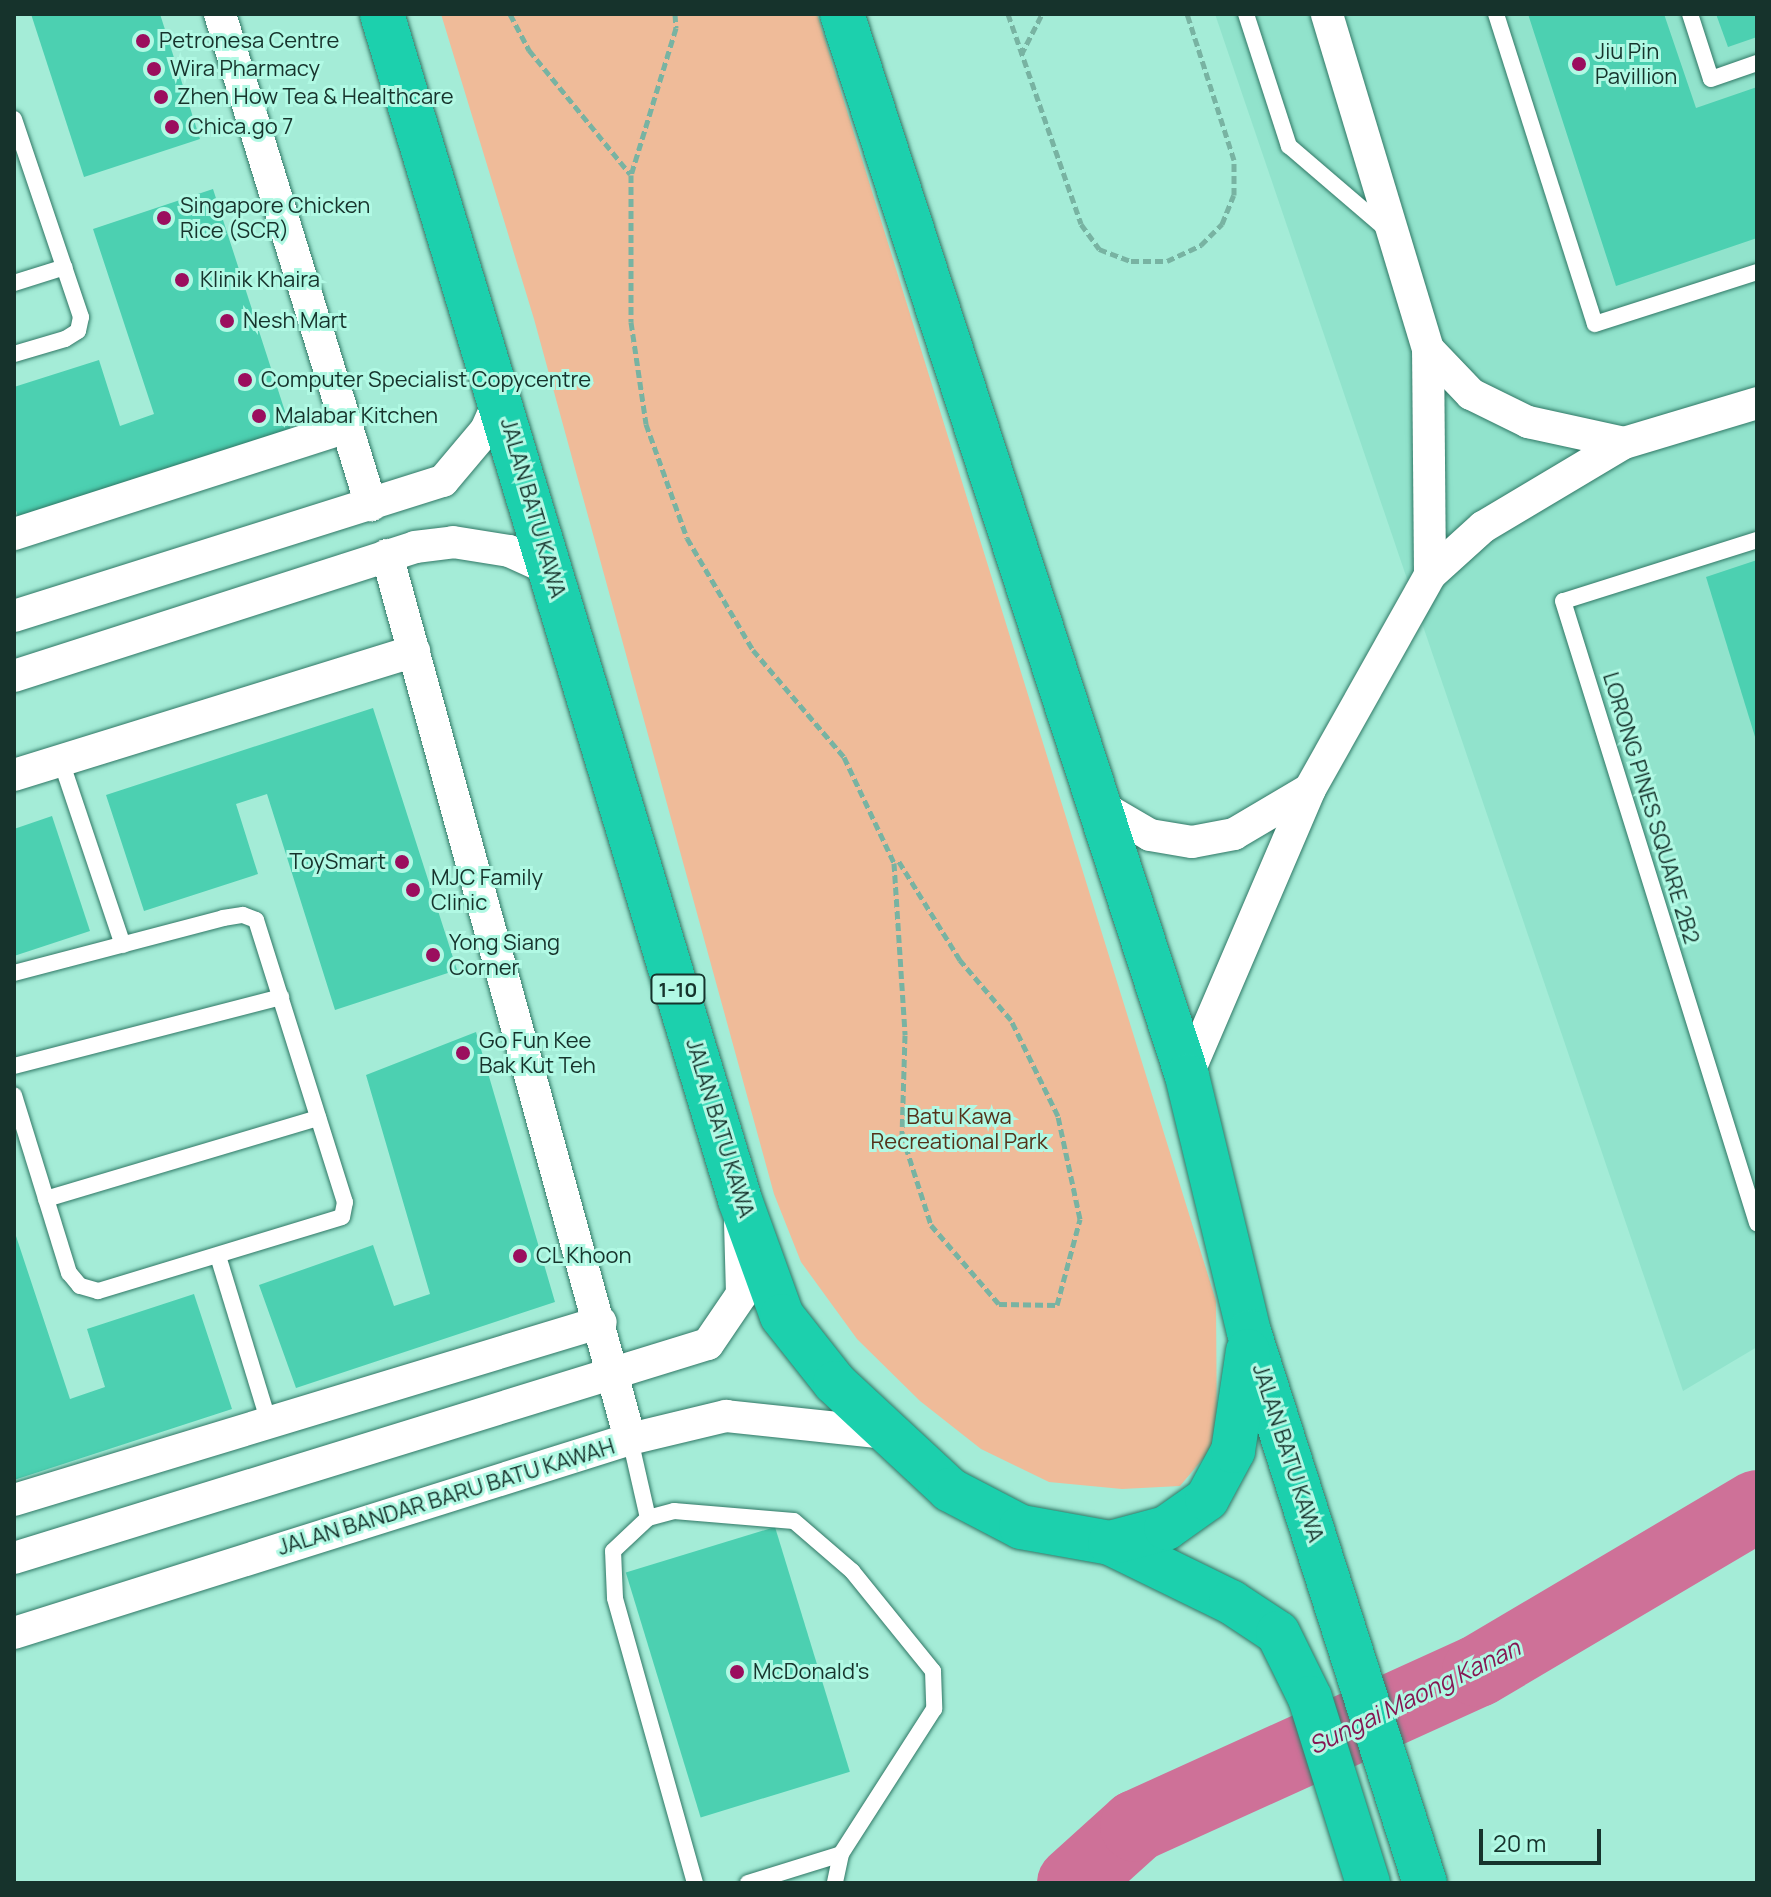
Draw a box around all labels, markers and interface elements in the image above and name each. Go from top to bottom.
place label: Petronesa Centre [159,28,339,54]
marker: Petronesa Centre [134,32,152,50]
place label: Jiu Pin Pavillion [1595,38,1677,90]
marker: Jiu Pin Pavillion [1570,55,1588,73]
place label: Wira Pharmacy [170,56,320,82]
marker: Wira Pharmacy [145,60,163,78]
place label: Zhen How Tea & Healthcare [177,84,454,110]
marker: Zhen How Tea & Healthcare [152,88,170,106]
place label: Chica.go 7 [188,114,293,140]
marker: Chica.go 7 [163,118,181,136]
place label: Singapore Chicken Rice (SCR) [180,192,370,244]
marker: Singapore Chicken Rice (SCR) [155,209,173,227]
place label: Klinik Khaira [200,267,320,293]
marker: Klinik Khaira [171,269,193,291]
place label: Nesh Mart [243,308,347,334]
marker: Nesh Mart [218,312,236,330]
place label: Computer Specialist Copycentre [261,367,591,393]
marker: Computer Specialist Copycentre [236,371,254,389]
place label: Malabar Kitchen [275,403,438,429]
marker: Malabar Kitchen [250,407,268,425]
street label: JALAN BATU KAWA [495,415,571,601]
street label: LORONG PINES SQUARE 2B2 [1597,669,1705,947]
place label: ToySmart [289,849,386,875]
marker: ToySmart [393,853,411,871]
place label: MJC Family Clinic [431,864,543,916]
marker: MJC Family Clinic [402,879,424,901]
place label: Yong Siang Corner [449,929,560,980]
marker: Yong Siang Corner [424,946,442,964]
road number: 1-10 [650,973,706,1005]
place label: Go Fun Kee Bak Kut Teh [479,1027,596,1078]
street label: JALAN BATU KAWA [680,1035,760,1221]
marker: Go Fun Kee Bak Kut Teh [454,1044,472,1062]
park label: Batu Kawa Recreational Park [870,1103,1048,1154]
place label: CL Khoon [536,1243,633,1269]
marker: CL Khoon [511,1247,529,1265]
street label: JALAN BATU KAWA [1247,1361,1329,1545]
street label: JALAN BANDAR BARU BATU KAWAH [274,1433,618,1561]
water label: Sungai Maong Kanan [1304,1632,1524,1760]
place label: McDonald's [753,1659,869,1685]
marker: McDonald's [728,1663,746,1681]
scale bar [1483,1813,1605,1863]
text: 20 m [1493,1826,1546,1859]

